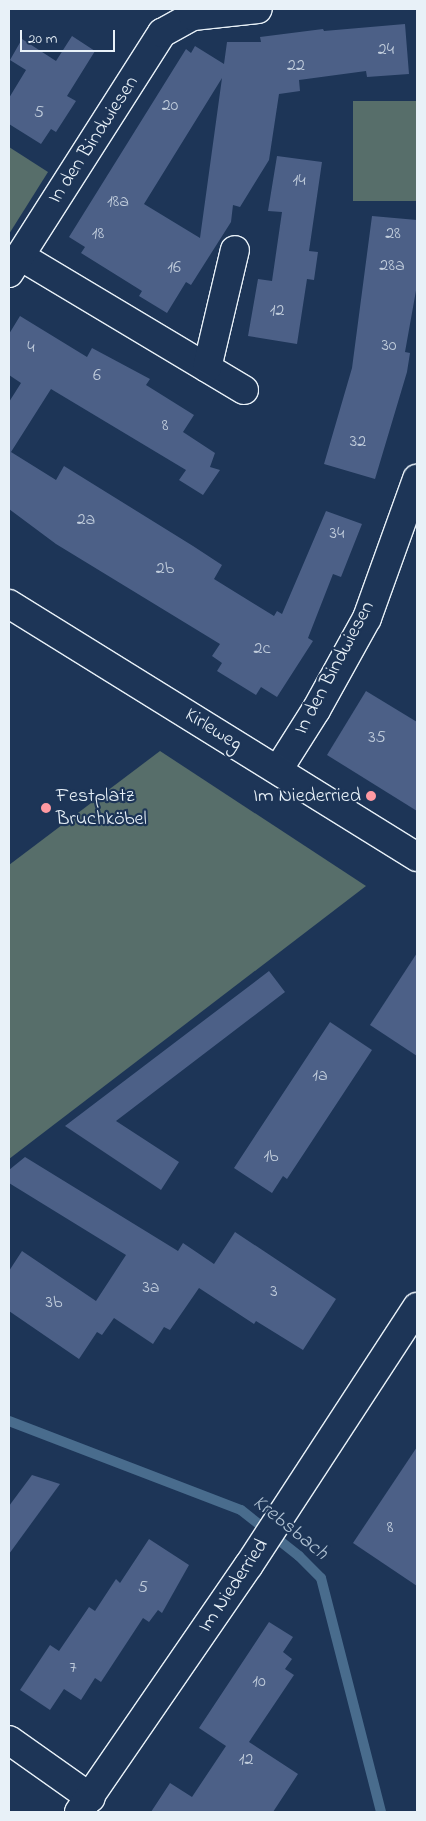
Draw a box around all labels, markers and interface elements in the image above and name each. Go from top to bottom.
scale bar [22,20,118,52]
text: 20 m [28,28,57,50]
house number: 24 [378,39,394,61]
house number: 22 [287,55,305,77]
street label: In den Bindwiesen [44,72,144,208]
house number: 20 [162,95,178,117]
house number: 5 [34,102,44,124]
house number: 14 [292,170,306,192]
house number: 18a [107,191,129,213]
house number: 18 [92,223,104,245]
house number: 28 [385,223,401,245]
house number: 28a [379,255,405,277]
house number: 16 [167,257,181,279]
house number: 12 [270,300,284,322]
house number: 30 [381,335,397,357]
house number: 4 [27,337,35,359]
house number: 6 [93,365,101,387]
house number: 8 [162,415,168,437]
house number: 32 [350,431,366,453]
house number: 2a [77,509,95,531]
house number: 34 [330,523,344,545]
house number: 2b [156,558,174,580]
street label: In den Bindwiesen [290,597,380,739]
house number: 2c [254,638,270,660]
street label: Kirleweg [180,703,246,757]
house number: 35 [368,727,386,749]
place label: Festplatz Bruchköbel [56,784,147,831]
place label: Im Niederried [253,784,361,808]
marker: Im Niederried [365,790,377,802]
marker: Festplatz Bruchköbel [40,802,52,814]
house number: 1a [312,1065,328,1087]
house number: 1b [263,1146,279,1168]
house number: 3a [142,1277,160,1299]
house number: 3 [270,1281,278,1303]
house number: 3b [46,1292,62,1314]
water label: Krebsbach [247,1490,333,1566]
house number: 8 [387,1517,393,1539]
street label: Im Niederried [194,1535,274,1637]
house number: 5 [138,1577,148,1599]
house number: 7 [69,1657,77,1679]
house number: 10 [252,1671,266,1693]
house number: 12 [239,1749,253,1771]

